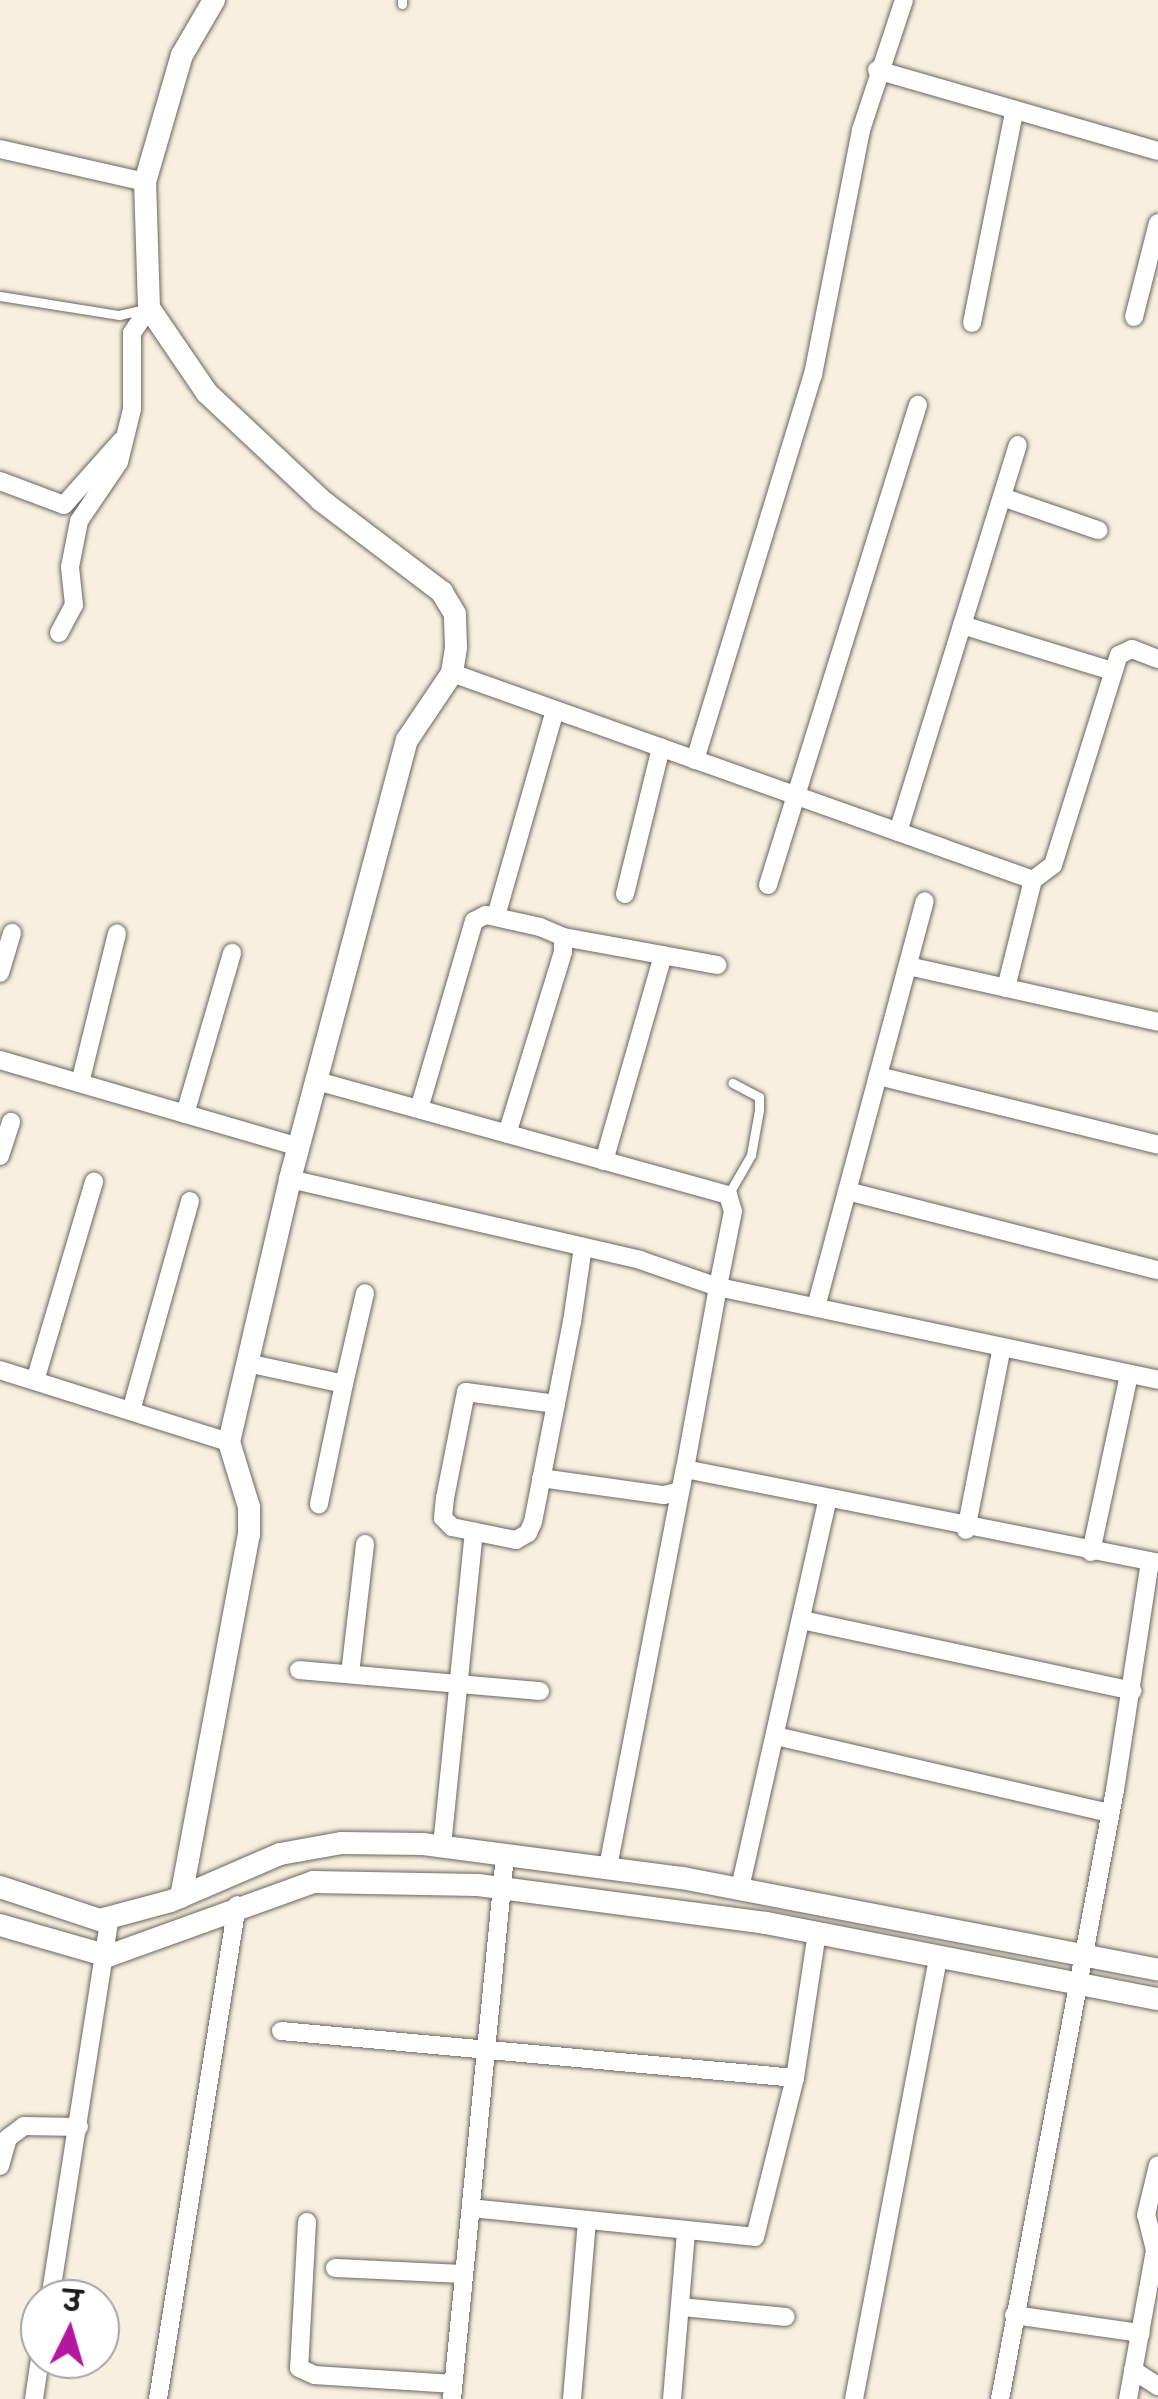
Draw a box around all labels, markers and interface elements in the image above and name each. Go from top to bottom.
north arrow [20,2279,120,2379]
text: उ [61,2281,83,2321]

